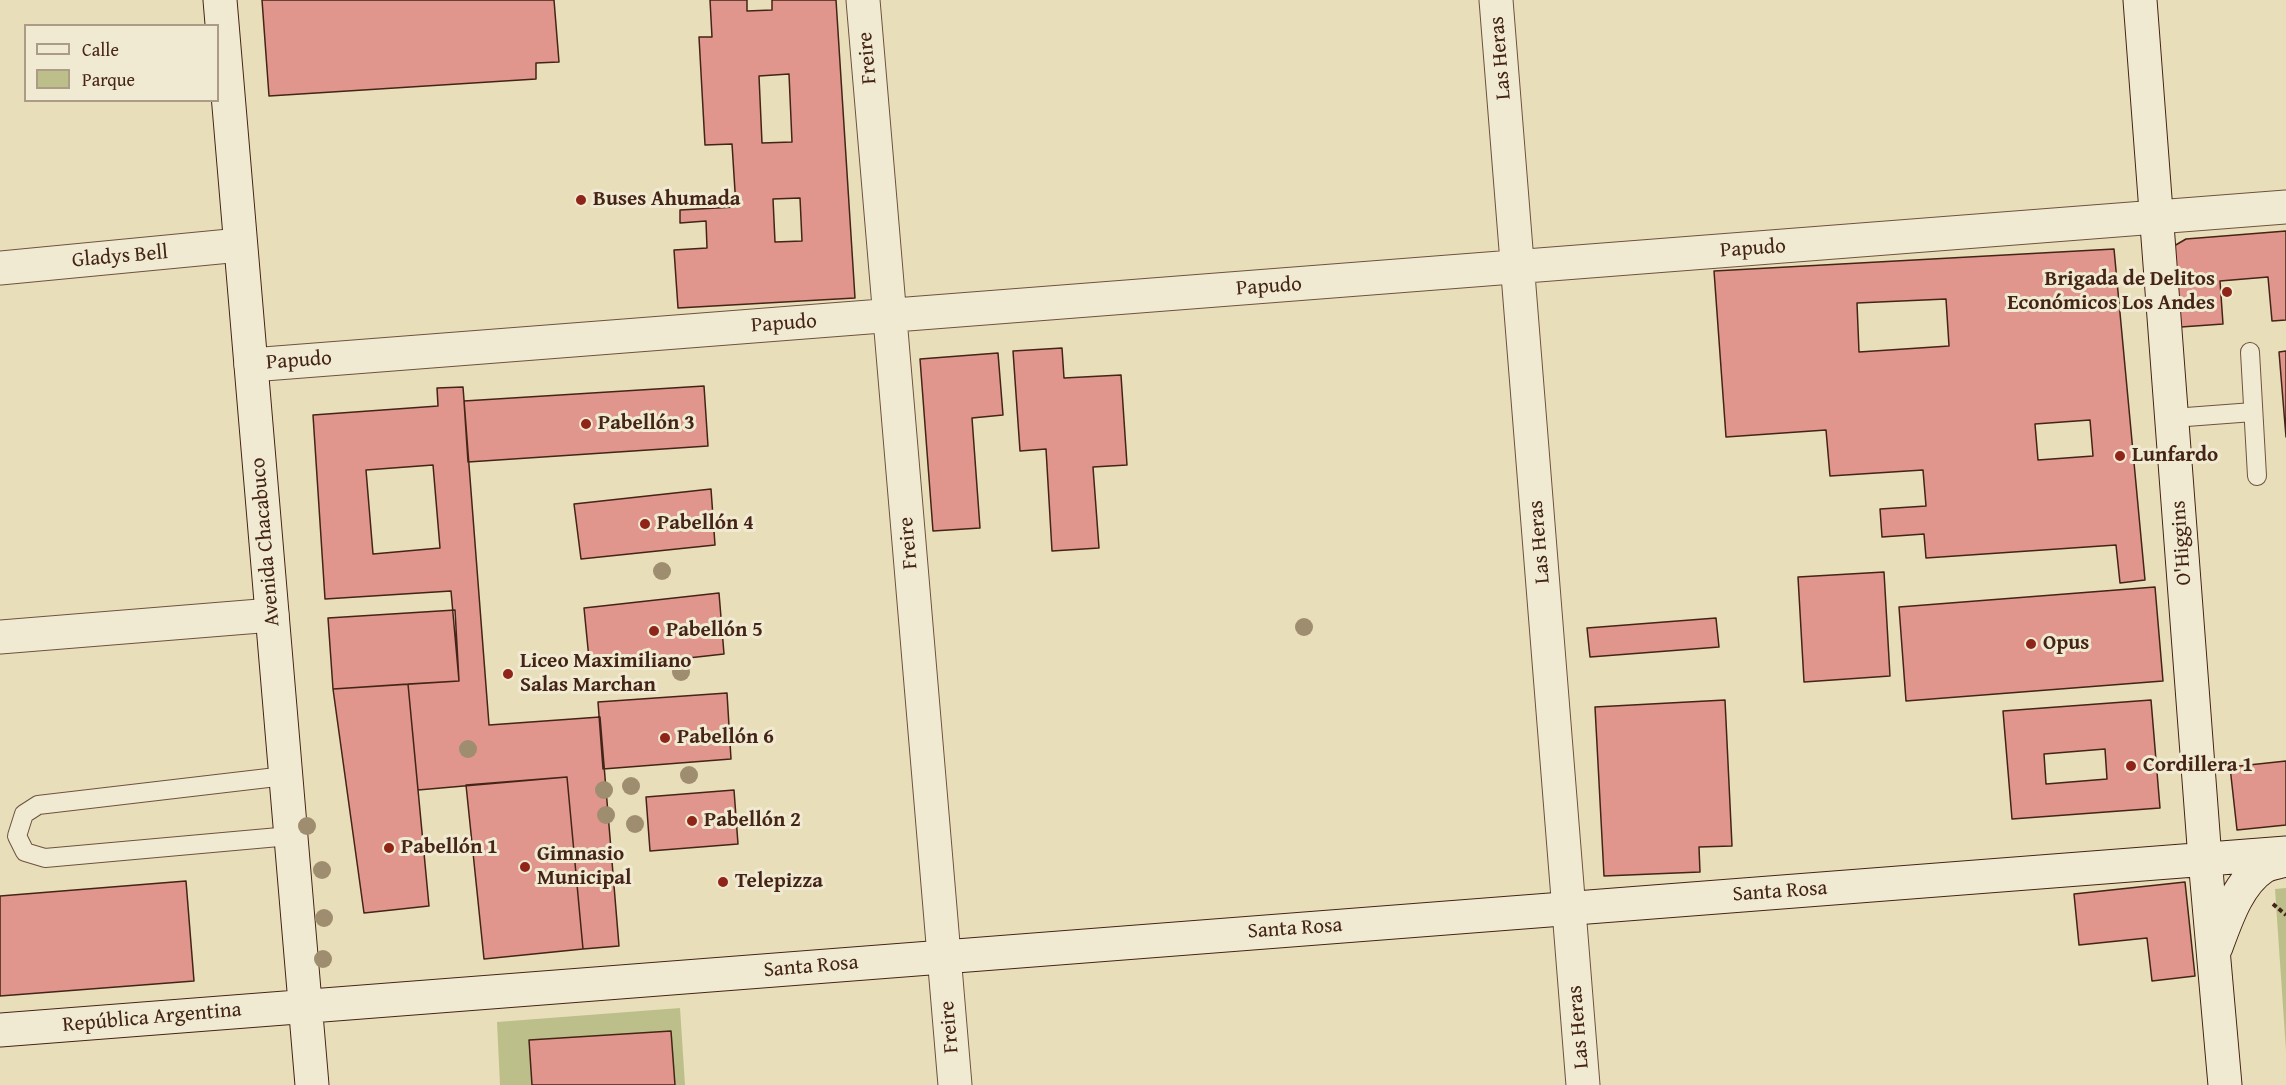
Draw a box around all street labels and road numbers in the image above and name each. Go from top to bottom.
street label: Las Heras [1485,15,1517,101]
street label: Freire [853,31,883,85]
street label: Papudo [1719,234,1787,264]
street label: Gladys Bell [71,240,169,274]
street label: Papudo [1235,272,1303,302]
street label: Papudo [750,309,818,339]
street label: Papudo [265,346,333,376]
street label: Avenida Chacabuco [246,456,286,628]
street label: Las Heras [1524,499,1556,585]
street label: O'Higgins [2166,500,2198,586]
street label: Freire [894,516,924,570]
street label: Santa Rosa [1732,876,1828,908]
street label: Santa Rosa [1247,913,1343,945]
street label: Santa Rosa [763,950,859,984]
street label: Las Heras [1563,984,1595,1070]
street label: República Argentina [61,998,243,1038]
street label: Freire [935,1000,965,1054]

